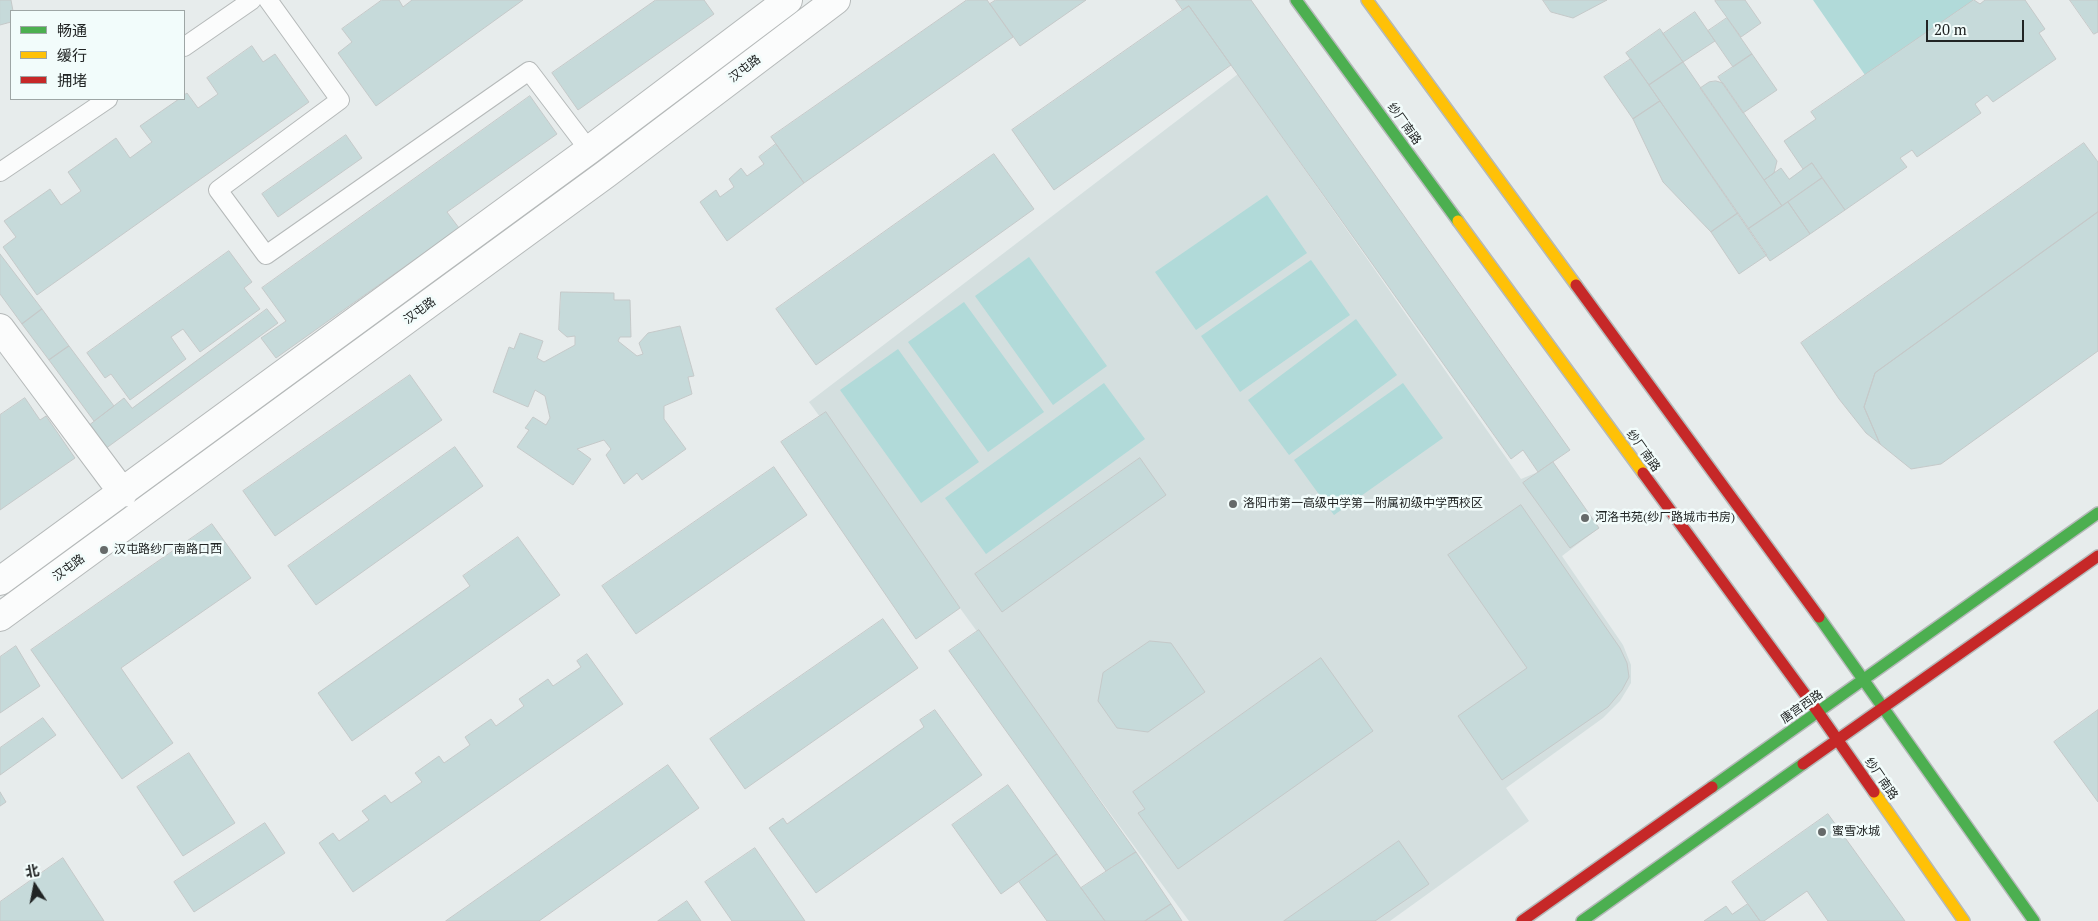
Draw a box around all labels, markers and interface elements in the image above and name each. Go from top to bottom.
legend [10,10,185,100]
scale bar [1928,10,2026,42]
text: 20 m [1934,19,1967,39]
text: 畅通 [57,20,87,40]
text: 缓行 [57,45,87,65]
street label: 汉屯路 [726,52,764,86]
text: 拥堵 [57,70,87,90]
street label: 纱厂南路 [1384,100,1424,148]
street label: 汉屯路 [401,295,439,327]
street label: 纱厂南路 [1623,427,1663,475]
place label: 洛阳市第一高级中学第一附属初级中学西校区 [1243,497,1483,511]
marker: 洛阳市第一高级中学第一附属初级中学西校区 [1227,498,1239,510]
place label: 河洛书苑(纱厂路城市书房) [1595,511,1735,525]
marker: 河洛书苑(纱厂路城市书房) [1579,512,1591,524]
place label: 汉屯路纱厂南路口西 [114,543,222,557]
marker: 汉屯路纱厂南路口西 [98,544,110,556]
street label: 汉屯路 [50,552,88,584]
street label: 唐宫西路 [1778,687,1826,727]
street label: 纱厂南路 [1861,755,1901,803]
place label: 蜜雪冰城 [1832,825,1880,839]
marker: 蜜雪冰城 [1816,826,1828,838]
text: 北 [23,860,41,881]
north arrow [10,861,60,911]

